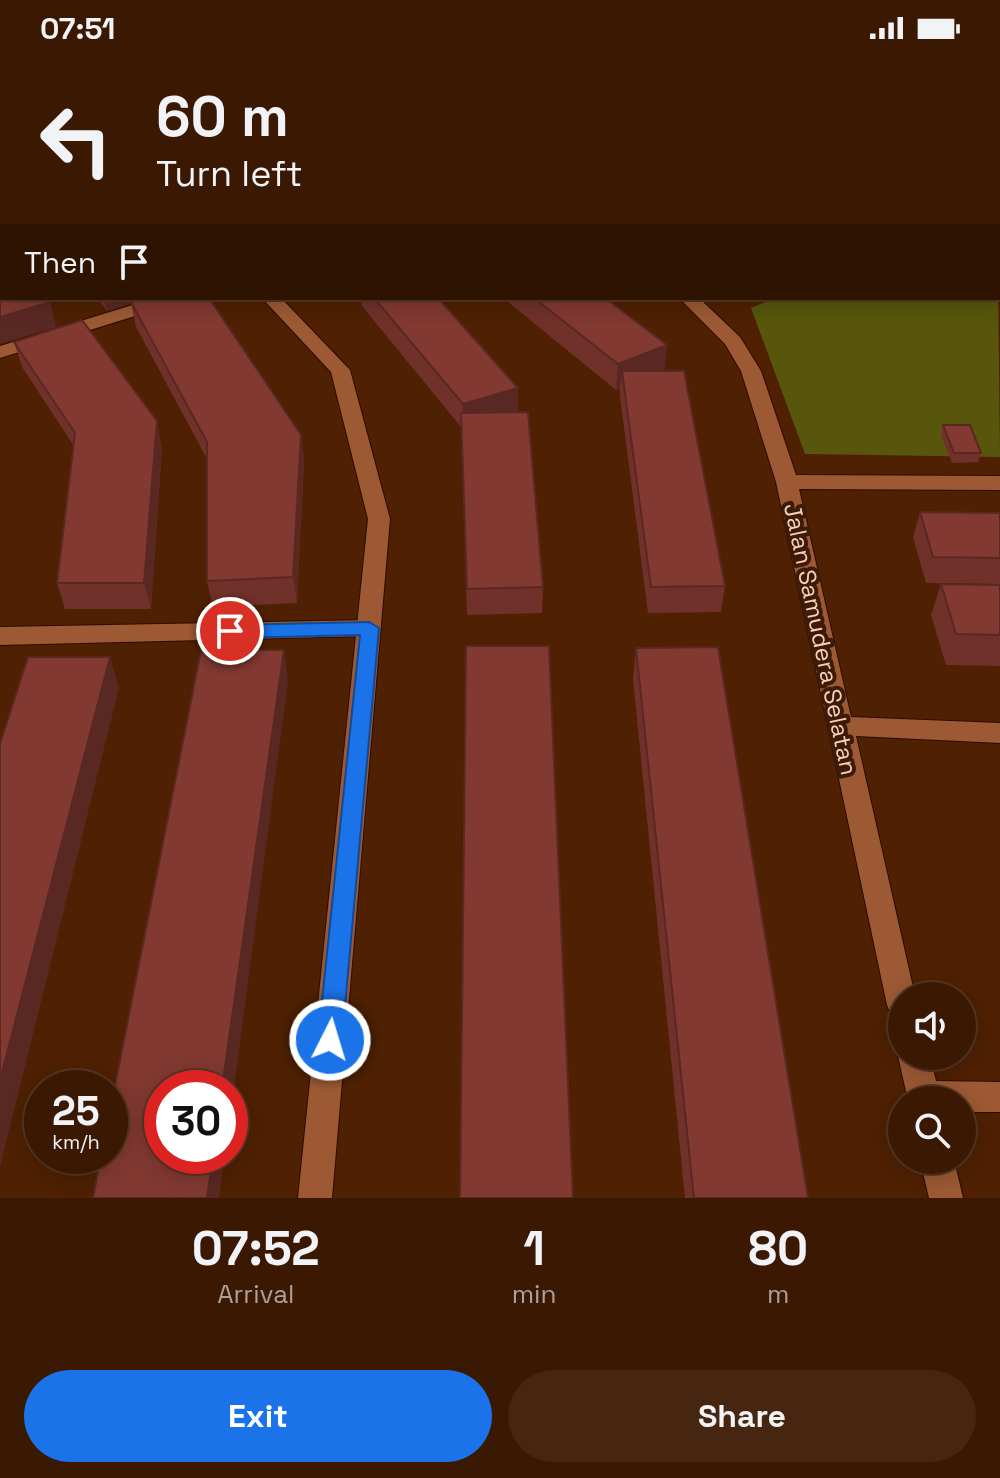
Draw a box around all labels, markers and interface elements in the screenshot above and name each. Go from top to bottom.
text: 07:51 [40,9,115,48]
text: 60 m [156,81,289,152]
icon: left [24,88,128,192]
text: Turn left [156,151,303,197]
icon: arrive [112,240,156,284]
text: Then [24,243,96,282]
street label: Jalan Samudera Selatan [777,500,865,778]
pin [196,597,264,665]
icon: arrive [208,609,252,653]
map controls [888,982,976,1174]
button: sound [888,982,976,1070]
position arrow [288,998,372,1082]
speed limit sign: 30 [144,1070,248,1174]
text: 25 [52,1086,100,1137]
button: search [888,1086,976,1174]
text: km/h [52,1129,100,1155]
text: 07:52 [192,1218,320,1279]
text: 1 [523,1218,545,1279]
text: 80 [748,1218,808,1279]
text: Arrival [217,1277,294,1311]
text: min [512,1277,556,1311]
text: m [767,1277,789,1311]
button: Exit [24,1370,492,1462]
button: Share [508,1370,976,1462]

